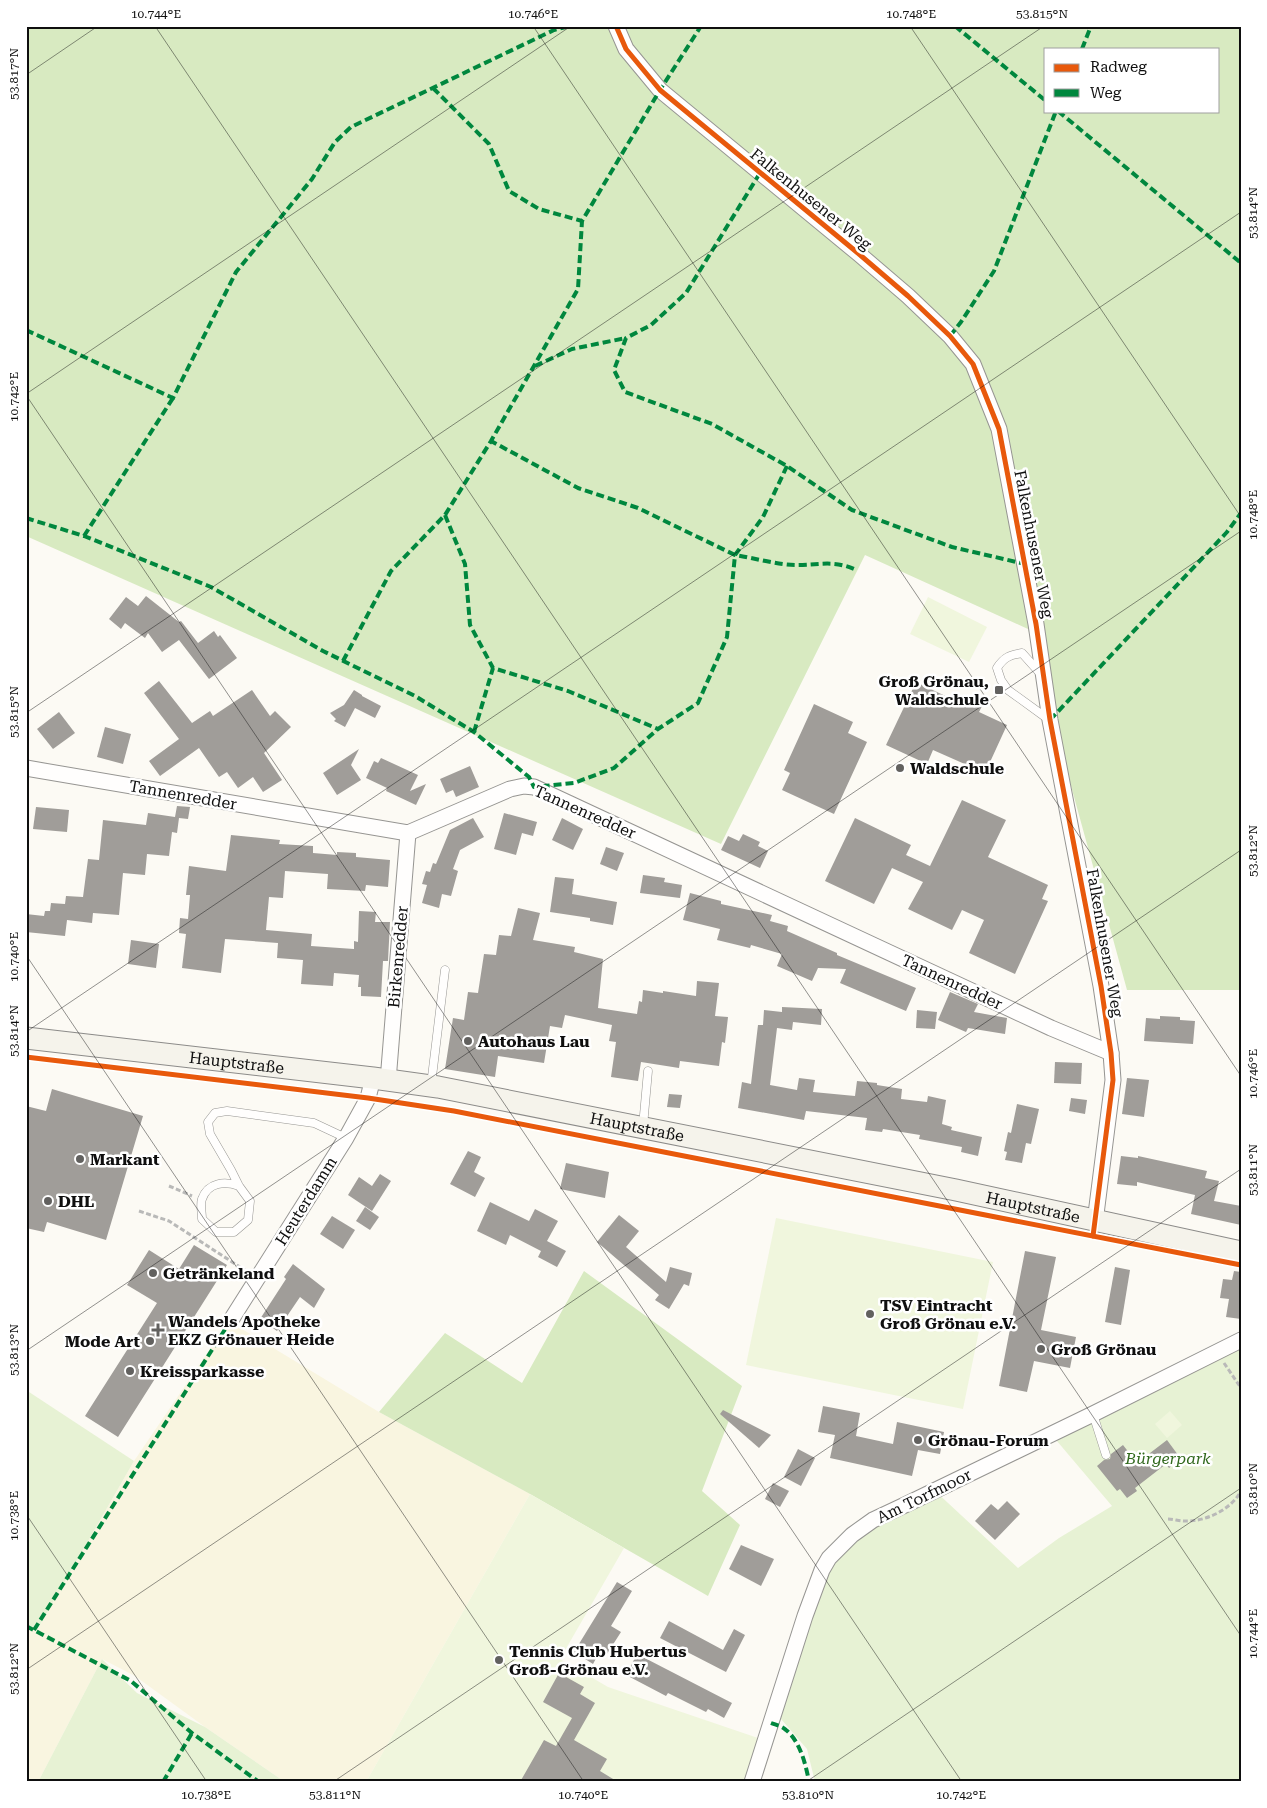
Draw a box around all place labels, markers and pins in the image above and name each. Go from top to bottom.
place label: Groß Grönau, Waldschule [879,672,989,709]
marker: Groß Grönau, Waldschule [993,684,1005,696]
place label: Waldschule [910,759,1004,778]
marker: Waldschule [894,762,906,774]
place label: Autohaus Lau [478,1032,590,1051]
marker: Autohaus Lau [462,1035,474,1047]
place label: Markant [90,1150,160,1169]
marker: Markant [74,1153,86,1165]
place label: DHL [58,1192,94,1211]
marker: DHL [42,1195,54,1207]
place label: Getränkeland [163,1264,275,1283]
marker: Getränkeland [147,1267,159,1279]
place label: TSV Eintracht Groß Grönau e.V. [880,1296,1016,1333]
marker: TSV Eintracht Groß Grönau e.V. [864,1308,876,1320]
place label: Wandels Apotheke EKZ Grönauer Heide [168,1312,334,1349]
marker: Wandels Apotheke EKZ Grönauer Heide [152,1324,164,1336]
place label: Mode Art [65,1332,141,1351]
marker: Mode Art [144,1335,156,1347]
place label: Groß Grönau [1051,1340,1157,1359]
marker: Groß Grönau [1035,1343,1047,1355]
place label: Kreissparkasse [140,1362,264,1381]
marker: Kreissparkasse [124,1365,136,1377]
place label: Grönau-Forum [928,1431,1049,1450]
marker: Grönau-Forum [912,1434,924,1446]
place label: Tennis Club Hubertus Groß-Grönau e.V. [509,1642,687,1679]
marker: Tennis Club Hubertus Groß-Grönau e.V. [493,1654,505,1666]

